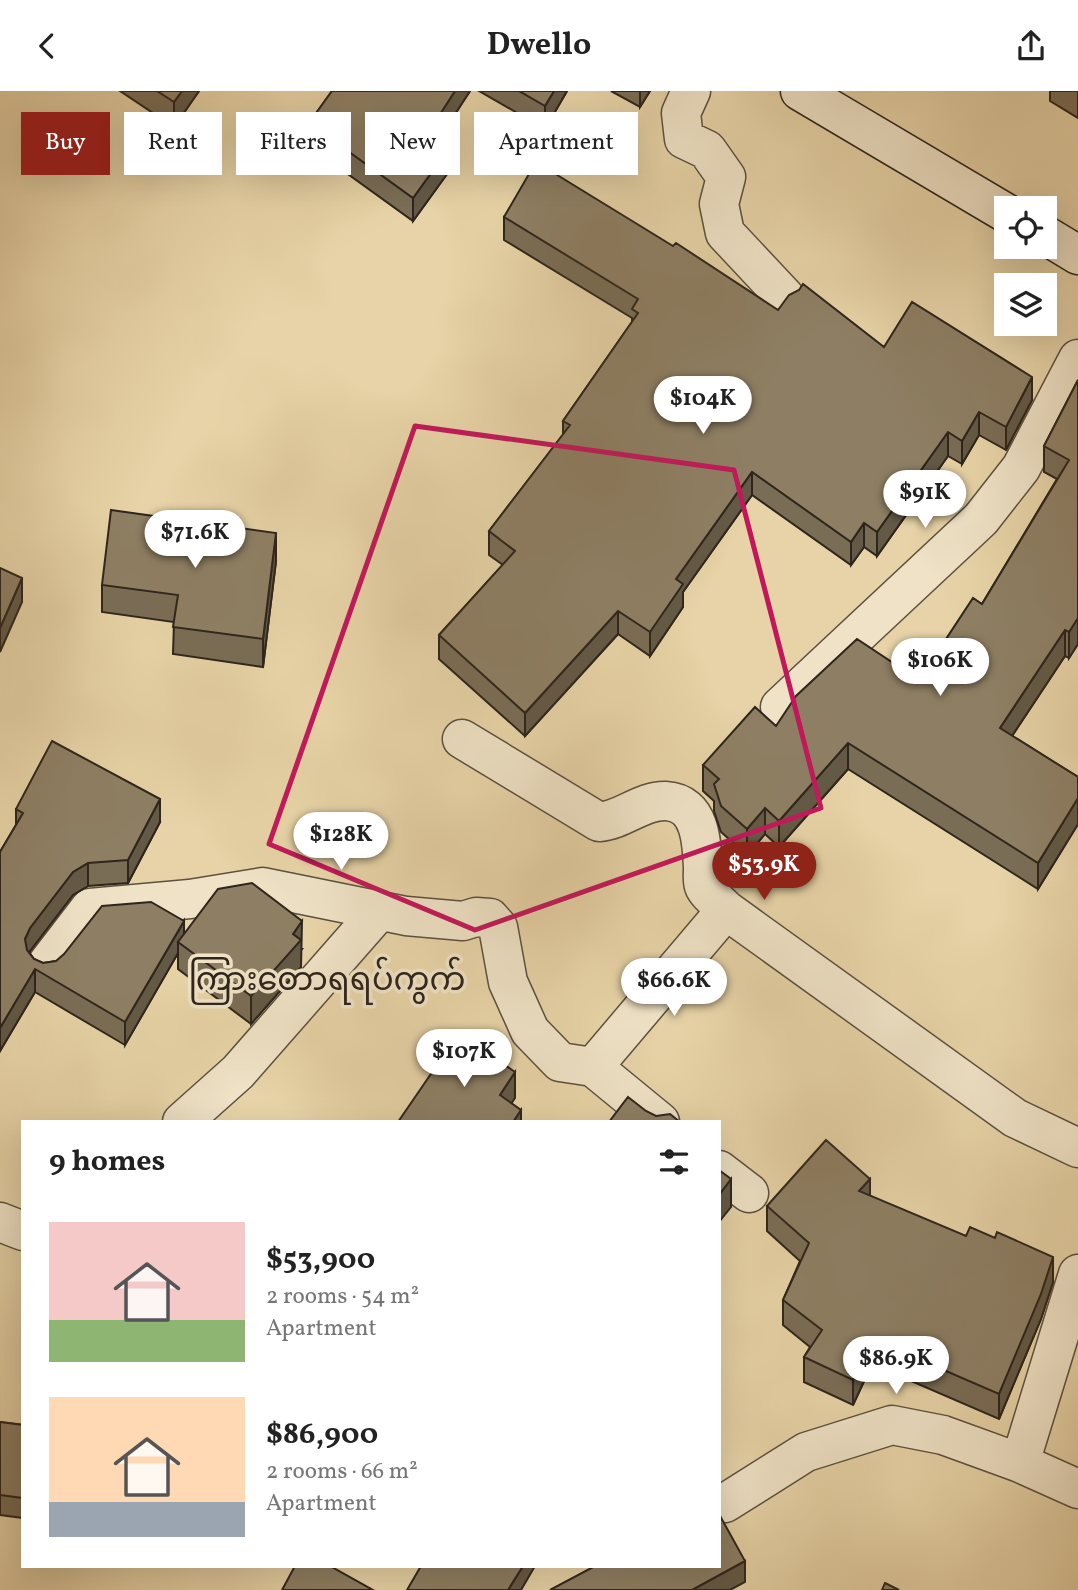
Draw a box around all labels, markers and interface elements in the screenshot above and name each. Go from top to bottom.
text: Dwello [487,24,591,68]
icon: back [28,27,66,65]
icon: share [1012,27,1050,65]
chip: Buy [21,112,110,175]
chip: Rent [124,112,222,175]
chip: Filters [236,112,351,175]
chip: New [365,112,460,175]
chip: Apartment [474,112,638,175]
map controls [994,196,1057,336]
button: locate [994,196,1057,259]
button: layers [994,273,1057,336]
pin: $104K [654,377,752,436]
text: $104K [670,383,736,415]
pin: $91K [884,471,966,530]
text: $91K [899,477,951,509]
pin: $71.6K [138,511,252,570]
text: $71.6K [161,517,229,549]
pin: $106K [891,639,989,698]
text: $106K [907,645,973,677]
pin: $128K [292,813,390,872]
text: $128K [309,819,373,851]
pin: $53.9K [707,843,821,902]
text: $53.9K [728,849,800,881]
district label: ကြားတောရရပ်ကွက် [189,956,465,1005]
pin: $66.6K [617,958,731,1018]
text: $66.6K [637,965,711,997]
pin: $107K [415,1030,513,1089]
text: $107K [432,1036,496,1068]
text: 9 homes [49,1141,165,1183]
icon: filters [655,1143,693,1181]
text: $53,900 [266,1239,375,1281]
icon: home [105,1250,189,1334]
text: 2 rooms · 54 m² [266,1281,419,1313]
text: Apartment [266,1313,377,1345]
pin: $86.9K [839,1337,953,1396]
text: $86.9K [859,1343,933,1375]
text: $86,900 [266,1414,378,1456]
icon: home [105,1425,189,1509]
text: 2 rooms · 66 m² [266,1456,418,1488]
text: Apartment [266,1488,377,1520]

